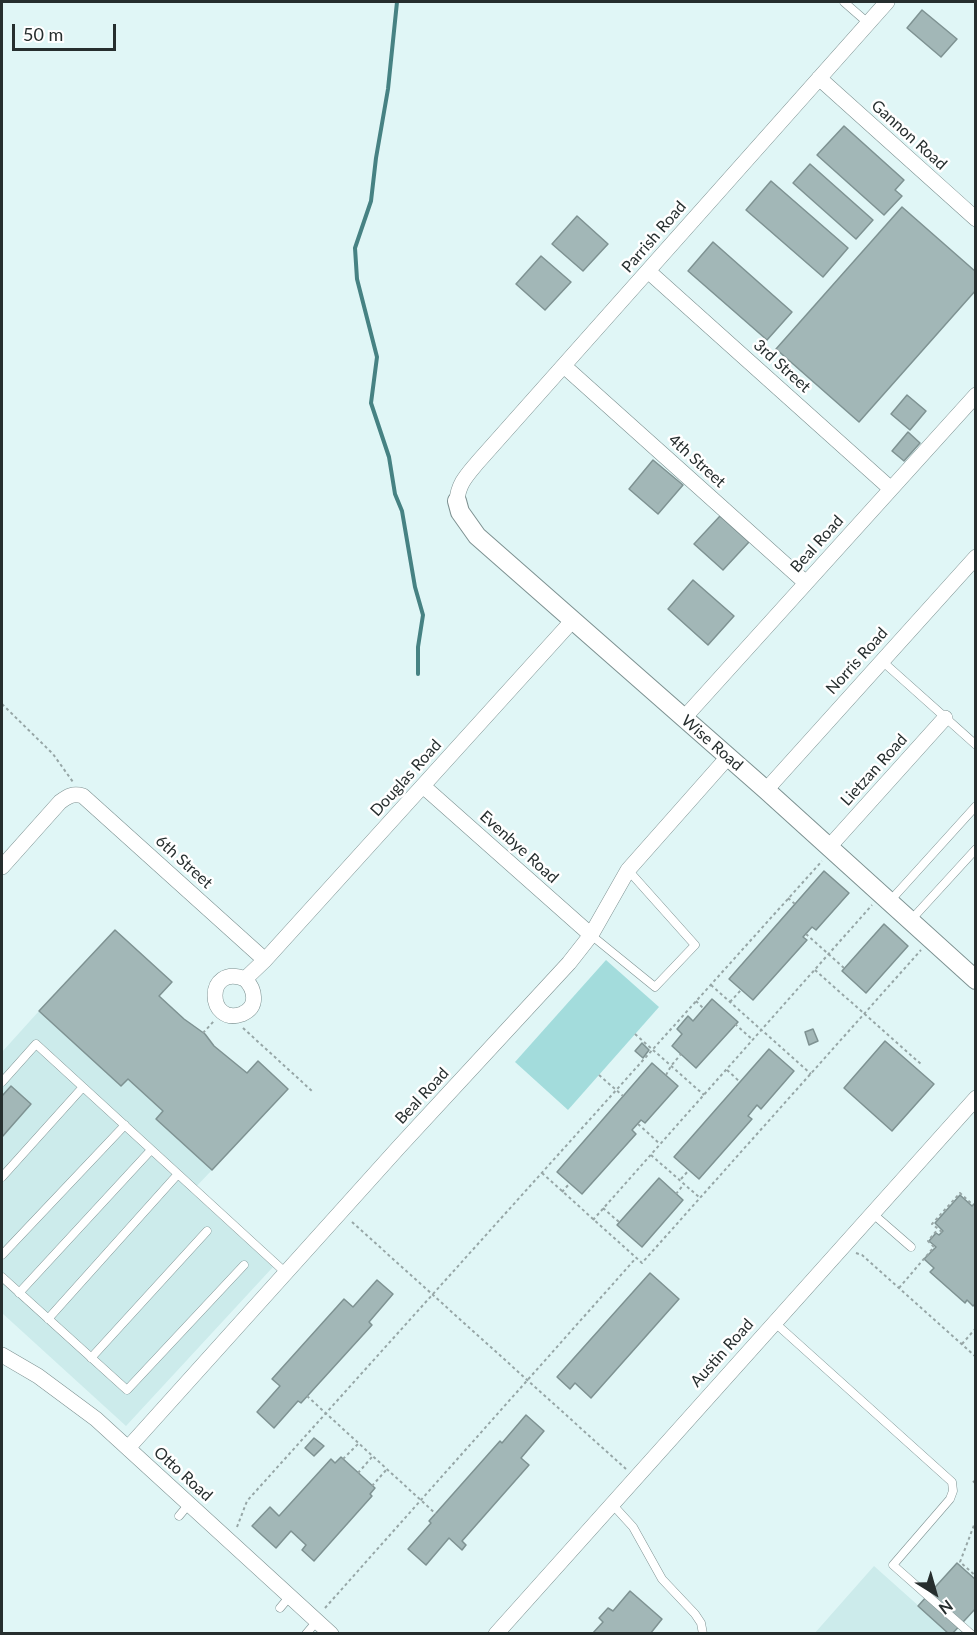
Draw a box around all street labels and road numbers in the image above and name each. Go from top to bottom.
street label: Gannon Road [867,96,951,174]
street label: Parrish Road [618,197,690,277]
street label: 3rd Street [750,335,814,397]
street label: 4th Street [665,430,729,492]
street label: Beal Road [786,512,848,576]
street label: Norris Road [822,624,892,698]
street label: Wise Road [677,711,747,775]
street label: Lietzan Road [837,730,911,810]
street label: Douglas Road [367,736,445,820]
street label: Evenbye Road [476,807,562,887]
street label: 6th Street [152,831,216,893]
street label: Beal Road [391,1064,453,1128]
street label: Austin Road [686,1315,758,1391]
street label: Otto Road [150,1443,216,1505]

